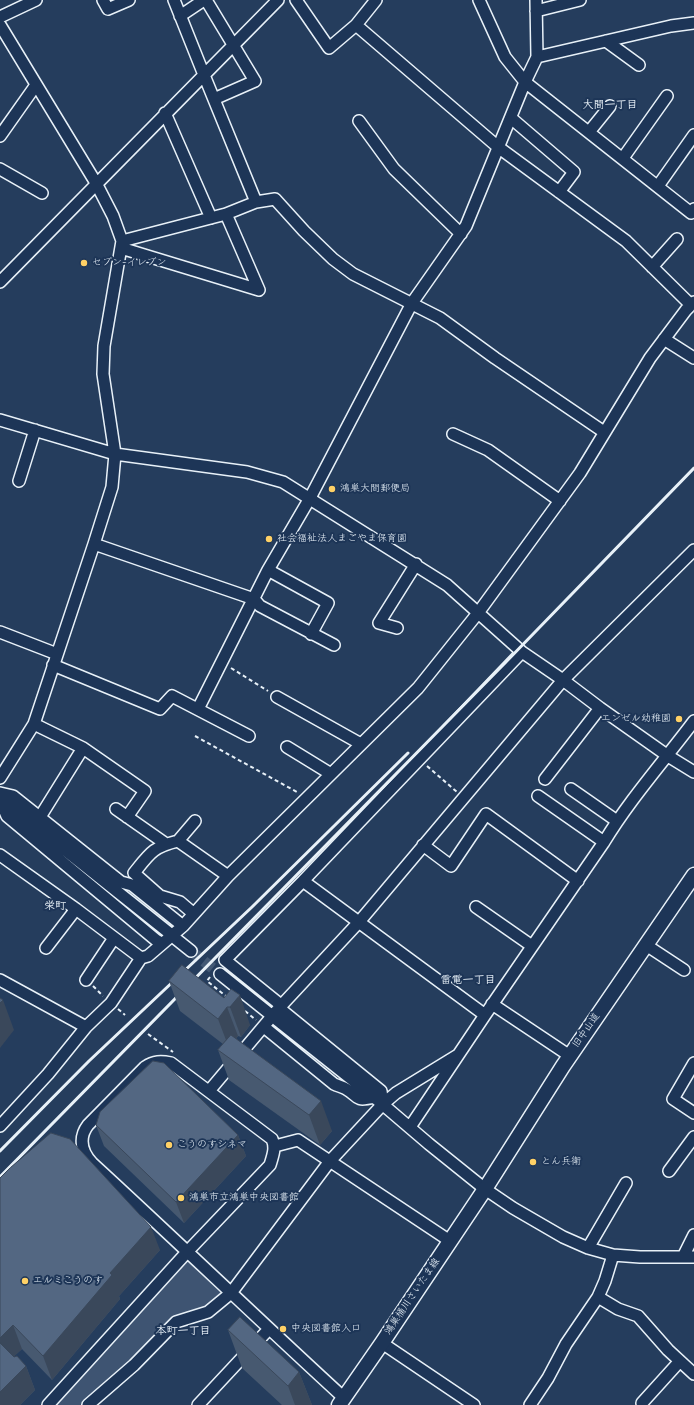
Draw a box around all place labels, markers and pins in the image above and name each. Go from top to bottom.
place label: セブン-イレブン [92,257,167,269]
marker: セブン-イレブン [79,258,89,268]
place label: 鴻巣大間郵便局 [340,483,410,495]
marker: 鴻巣大間郵便局 [327,484,337,494]
place label: 社会福祉法人まごやま保育園 [277,533,407,545]
marker: 社会福祉法人まごやま保育園 [264,534,274,544]
place label: エンゼル幼稚園 [601,713,671,725]
marker: エンゼル幼稚園 [674,714,684,724]
place label: こうのすシネマ [177,1139,247,1151]
marker: こうのすシネマ [164,1140,174,1150]
place label: とん兵衛 [541,1156,581,1168]
marker: とん兵衛 [528,1157,538,1167]
place label: 鴻巣市立鴻巣中央図書館 [189,1192,299,1204]
marker: 鴻巣市立鴻巣中央図書館 [176,1193,186,1203]
place label: エルミこうのす [33,1275,103,1287]
marker: エルミこうのす [20,1276,30,1286]
place label: 中央図書館入口 [291,1323,361,1335]
marker: 中央図書館入口 [278,1324,288,1334]

